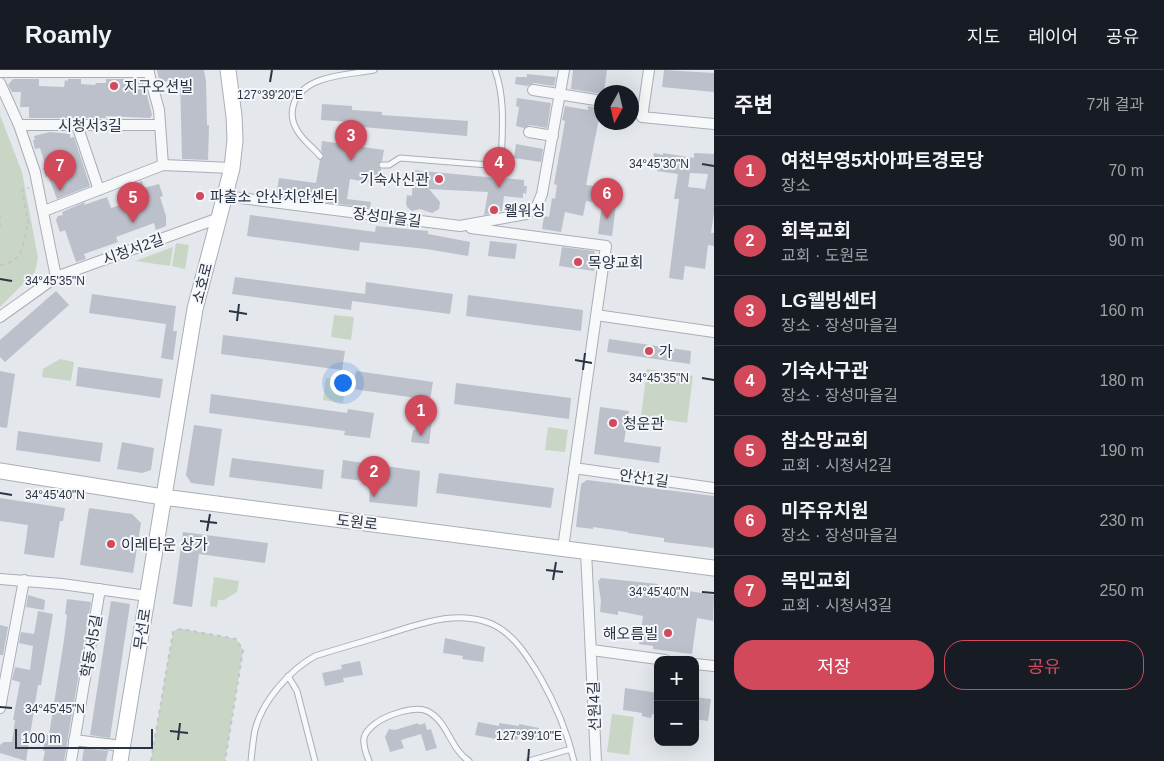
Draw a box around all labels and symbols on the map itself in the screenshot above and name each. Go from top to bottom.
place label: 지구오션빌 [124,78,193,95]
marker: 지구오션빌 [108,80,120,92]
north arrow [594,85,639,130]
text: 127°39'20"E [237,88,303,102]
street label: 시청서3길 [58,117,122,134]
pin: 3 [335,120,367,161]
pin: 4 [483,147,515,188]
pin: 7 [44,150,76,191]
text: 34°45'30"N [629,157,689,171]
place label: 기숙사신관 [360,171,429,188]
marker: 기숙사신관 [433,173,445,185]
pin: 6 [591,178,623,219]
pin: 5 [117,182,149,223]
place label: 파출소 안산치안센터 [210,188,338,205]
marker: 파출소 안산치안센터 [194,190,206,202]
place label: 웰워싱 [504,202,545,219]
street label: 장성마을길 [352,204,422,230]
marker: 웰워싱 [488,204,500,216]
street label: 시청서2길 [100,230,166,268]
place label: 목양교회 [588,254,643,271]
marker: 목양교회 [572,256,584,268]
street label: 소호로 [189,261,215,305]
text: 34°45'35"N [25,274,85,288]
place label: 가 [659,343,673,360]
marker: 가 [643,345,655,357]
your location [330,370,356,396]
text: 34°45'35"N [629,371,689,385]
pin: 1 [405,395,437,436]
place label: 청운관 [623,415,665,432]
marker: 청운관 [607,417,619,429]
pin: 2 [358,456,390,497]
street label: 안산1길 [618,466,670,490]
text: 34°45'40"N [25,488,85,502]
street label: 도원로 [335,511,379,533]
place label: 이레타운 상가 [121,536,208,553]
marker: 이레타운 상가 [105,538,117,550]
text: 34°45'40"N [629,585,689,599]
street label: 무선로 [130,607,154,651]
street label: 학동서5길 [77,613,105,679]
place label: 해오름빌 [603,625,658,642]
marker: 해오름빌 [662,627,674,639]
street label: 선원4길 [585,681,603,731]
text: 34°45'45"N [25,702,85,716]
scale bar [15,726,152,749]
text: 127°39'10"E [496,729,562,743]

